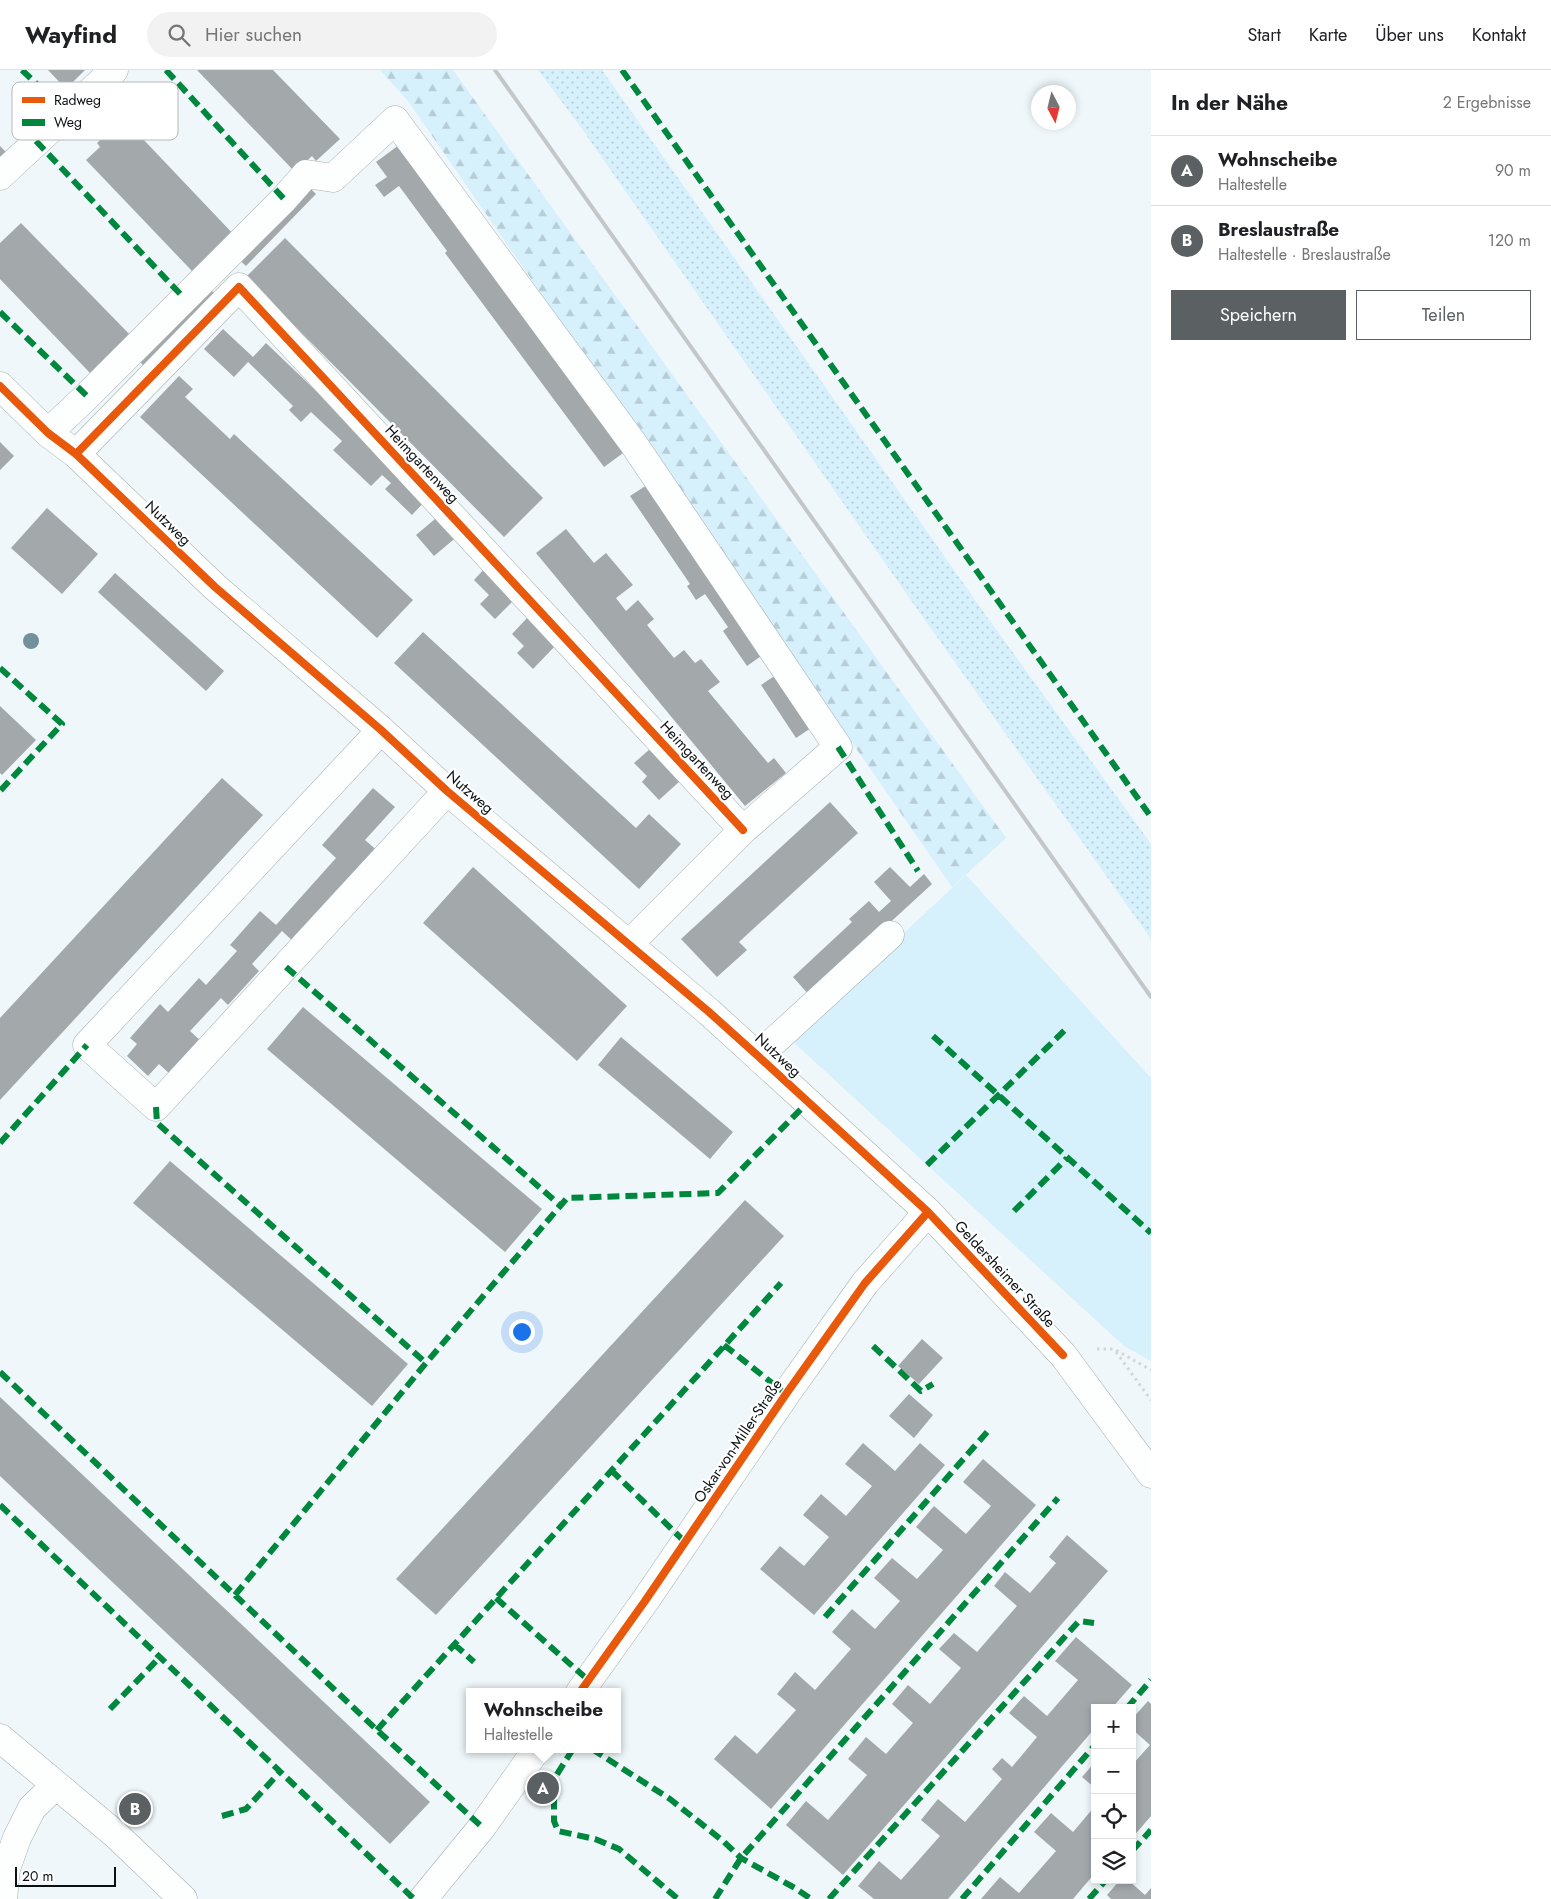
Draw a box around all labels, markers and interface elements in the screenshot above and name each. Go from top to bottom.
search box [147,12,497,57]
text: Wayfind [25,17,117,52]
icon: search [165,21,193,49]
text: Hier suchen [205,21,302,48]
text: Start [1247,22,1281,48]
text: Karte [1309,22,1347,48]
text: Über uns [1375,22,1444,48]
text: Kontakt [1472,22,1526,48]
legend [12,82,178,140]
north arrow [1031,85,1076,130]
text: In der Nähe [1171,88,1288,118]
text: Radweg [54,90,101,110]
text: 2 Ergebnisse [1443,91,1531,114]
text: Weg [54,112,82,132]
text: Wohnscheibe [1218,146,1337,173]
text: A [1181,159,1193,182]
text: 90 m [1495,159,1531,182]
text: Haltestelle [1218,173,1287,196]
text: Breslaustraße [1218,216,1339,243]
text: B [1182,229,1192,252]
text: 120 m [1488,229,1531,252]
text: Haltestelle · Breslaustraße [1218,243,1391,266]
button: Speichern [1171,290,1346,340]
button: Teilen [1356,290,1531,340]
street label: Heimgartenweg [380,420,464,508]
street label: Nutzweg [140,495,196,551]
street label: Heimgartenweg [655,716,739,804]
street label: Nutzweg [441,765,499,819]
street label: Nutzweg [750,1028,806,1082]
street label: Geldersheimer Straße [949,1216,1061,1333]
your location [509,1319,535,1345]
street label: Oskar-von-Miller-Straße [688,1375,788,1507]
popup [466,1688,621,1753]
text: Wohnscheibe [484,1696,603,1723]
map controls [1091,1704,1136,1884]
button: + [1091,1704,1136,1749]
text: Haltestelle [484,1723,553,1746]
button: − [1091,1749,1136,1794]
pin: A [527,1769,559,1807]
pin: B [119,1790,151,1828]
button: locate [1091,1794,1136,1839]
button: layers [1091,1839,1136,1884]
scale bar [15,1864,116,1887]
text: 20 m [22,1866,54,1886]

